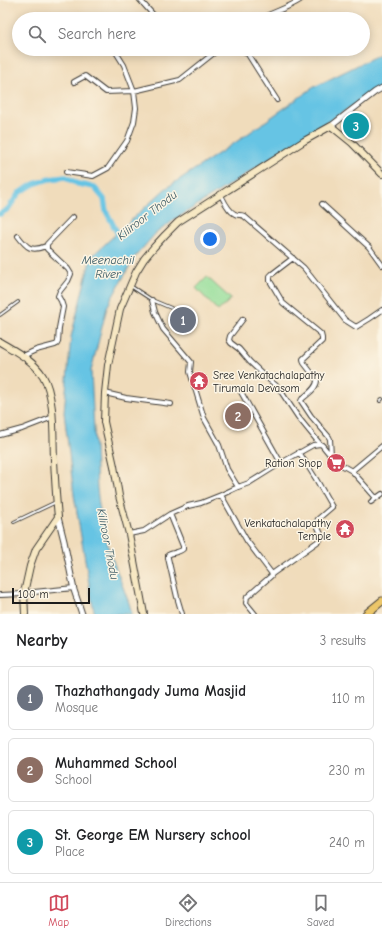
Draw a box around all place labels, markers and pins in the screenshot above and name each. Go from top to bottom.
pin: 3 [343,111,369,141]
pin: 1 [170,305,196,335]
place label: Sree Venkatachalapathy Tirumala Devasom [213,369,325,395]
temple icon: Sree Venkatachalapathy Tirumala Devasom [188,370,210,392]
pin: 2 [225,401,251,431]
supermarket icon: Ration Shop [325,452,347,474]
place label: Ration Shop [265,457,322,470]
place label: Venkatachalapathy Temple [244,517,331,543]
temple icon: Venkatachalapathy Temple [334,518,356,540]

